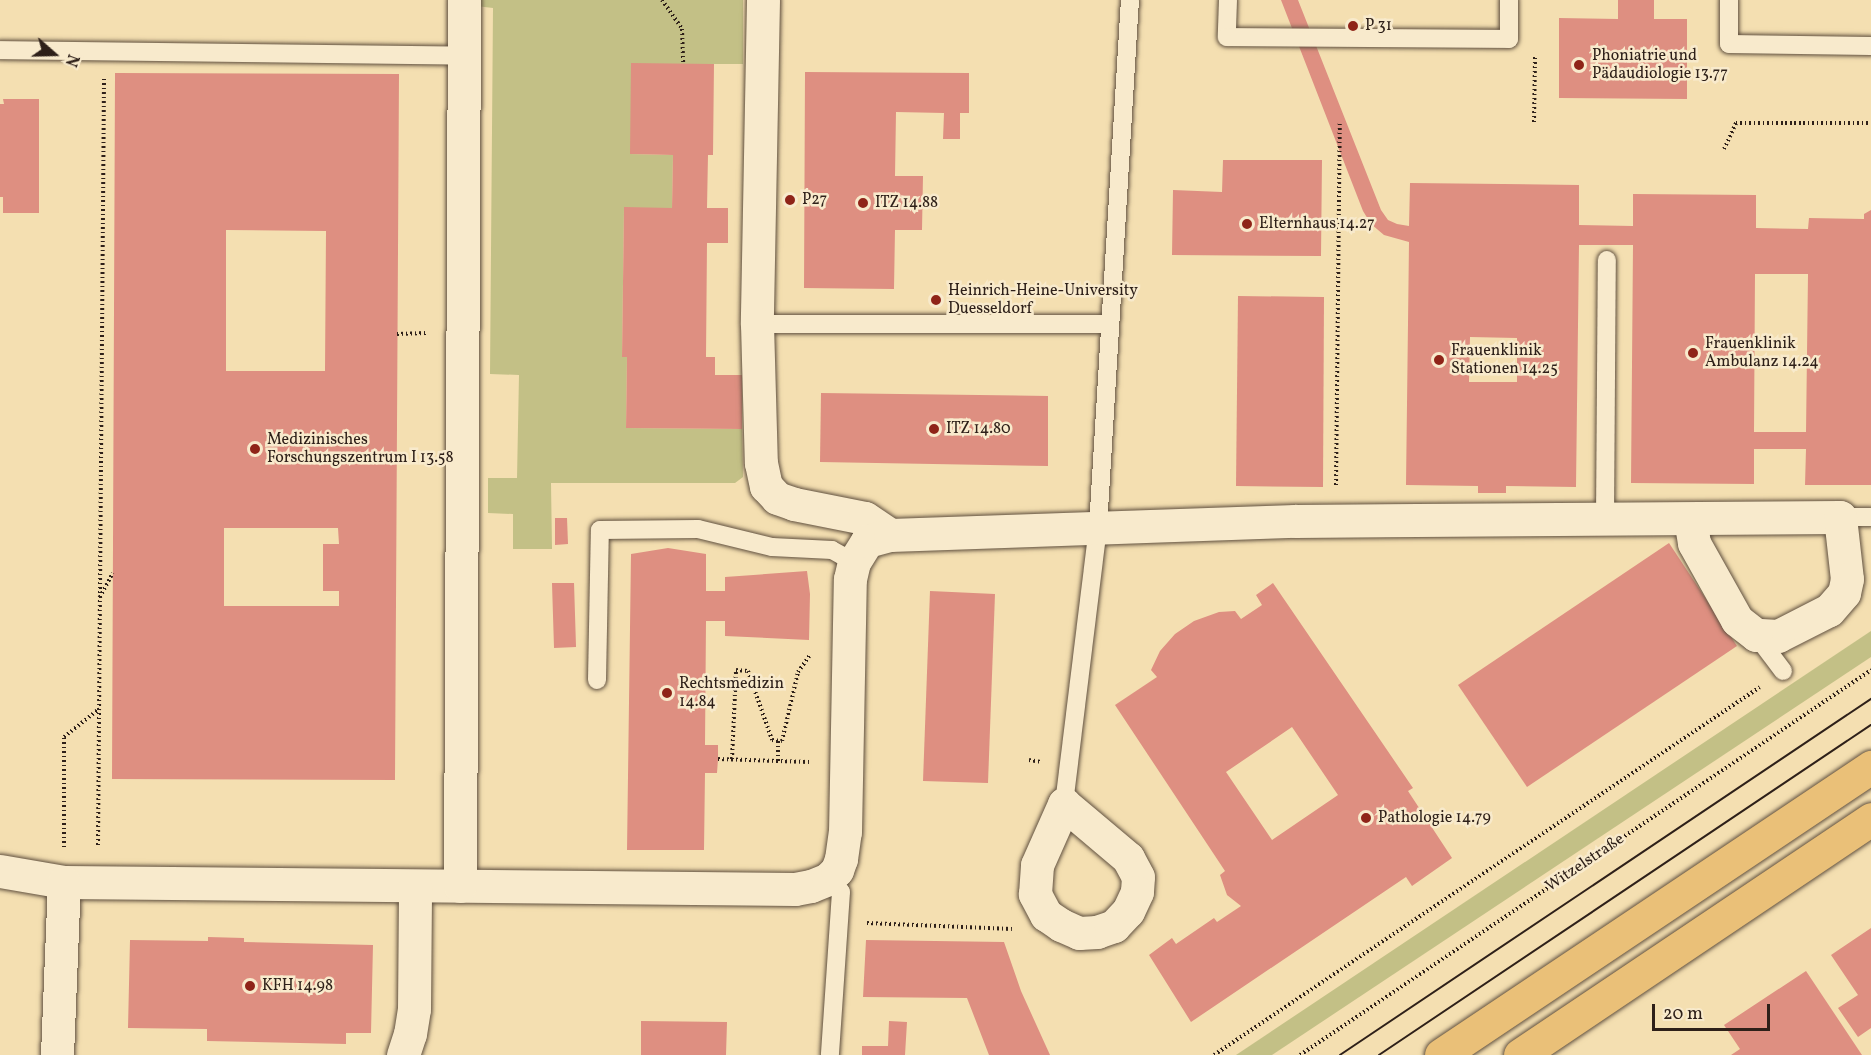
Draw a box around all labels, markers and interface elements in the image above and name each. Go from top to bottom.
place label: P 31 [1365,16,1392,36]
marker: P 31 [1346,19,1360,33]
north arrow [24,24,84,84]
place label: Phoniatrie und Pädaudiologie 13.77 [1592,46,1728,84]
text: N [59,51,83,69]
marker: Phoniatrie und Pädaudiologie 13.77 [1570,56,1588,74]
place label: P27 [802,190,827,210]
marker: P27 [783,193,797,207]
place label: ITZ 14.88 [875,193,938,213]
marker: ITZ 14.88 [856,196,870,210]
place label: Elternhaus 14.27 [1259,214,1375,234]
marker: Elternhaus 14.27 [1240,217,1254,231]
place label: Heinrich-Heine-University Duesseldorf [948,281,1138,319]
marker: Heinrich-Heine-University Duesseldorf [929,293,943,307]
place label: Frauenklinik Ambulanz 14.24 [1705,334,1819,372]
place label: Frauenklinik Stationen 14.25 [1451,341,1558,379]
marker: Frauenklinik Ambulanz 14.24 [1686,346,1700,360]
marker: Frauenklinik Stationen 14.25 [1432,353,1446,367]
place label: ITZ 14.80 [946,419,1011,439]
marker: ITZ 14.80 [927,422,941,436]
place label: Medizinisches Forschungszentrum I 13.58 [267,430,454,468]
marker: Medizinisches Forschungszentrum I 13.58 [248,442,262,456]
place label: Rechtsmedizin 14.84 [679,674,784,712]
marker: Rechtsmedizin 14.84 [660,686,674,700]
place label: Pathologie 14.79 [1378,808,1491,828]
marker: Pathologie 14.79 [1359,811,1373,825]
street label: Witzelstraße [1542,830,1628,896]
place label: KFH 14.98 [262,976,333,996]
marker: KFH 14.98 [243,979,257,993]
scale bar [1655,992,1774,1030]
text: 20 m [1663,1002,1703,1027]

